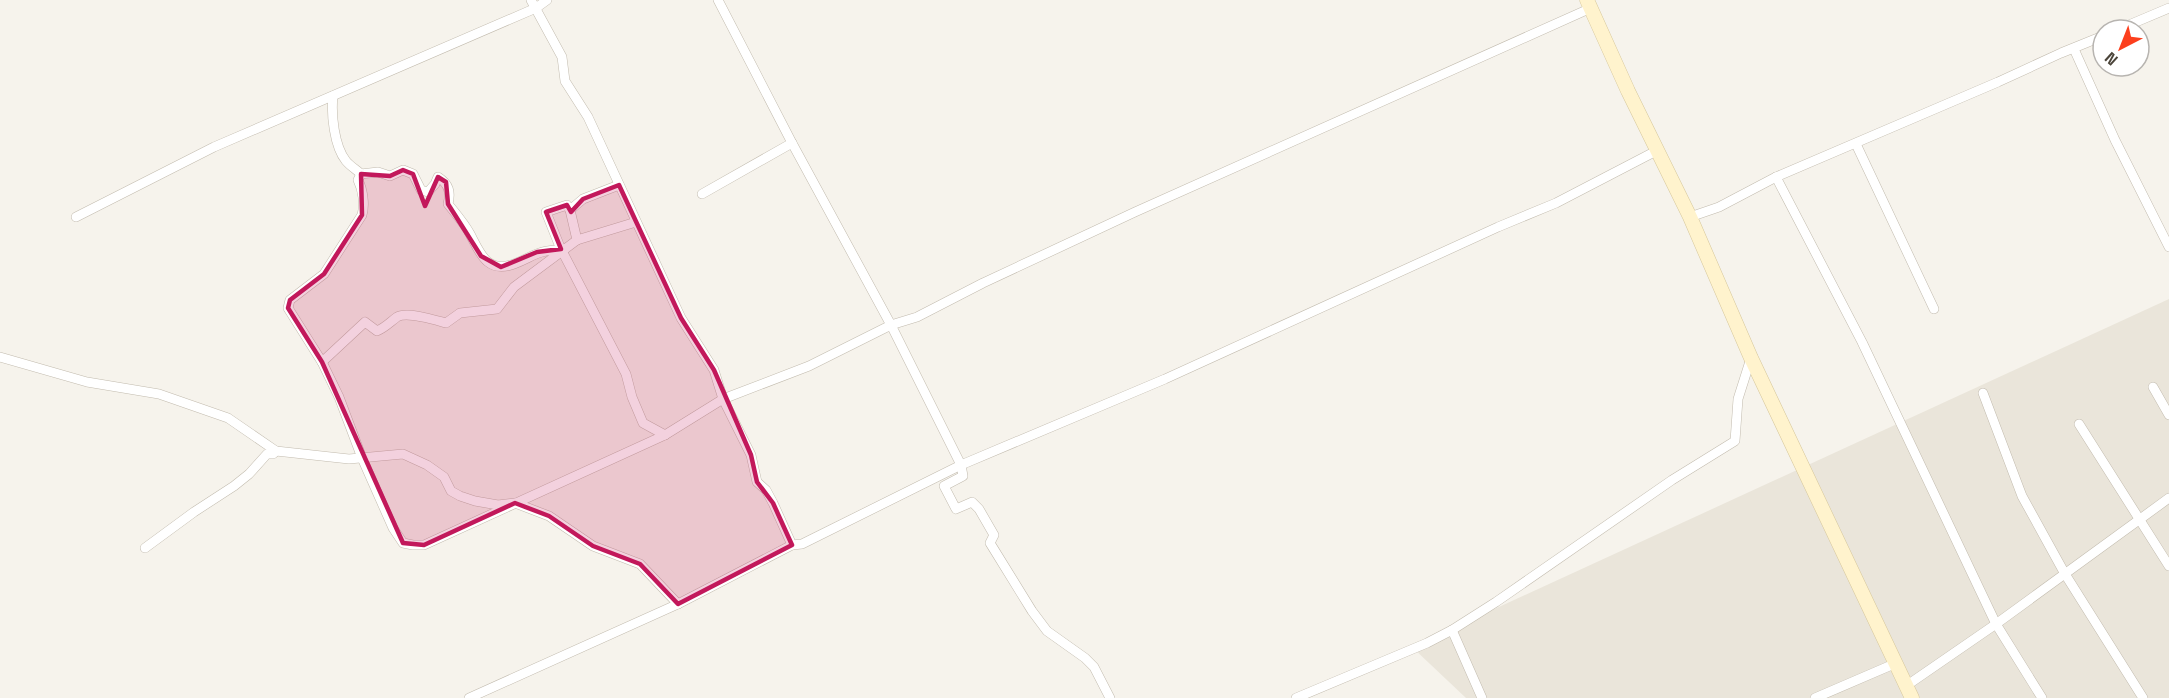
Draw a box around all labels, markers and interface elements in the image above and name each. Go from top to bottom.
north arrow [2091,18,2151,78]
text: N [2100,47,2122,70]

